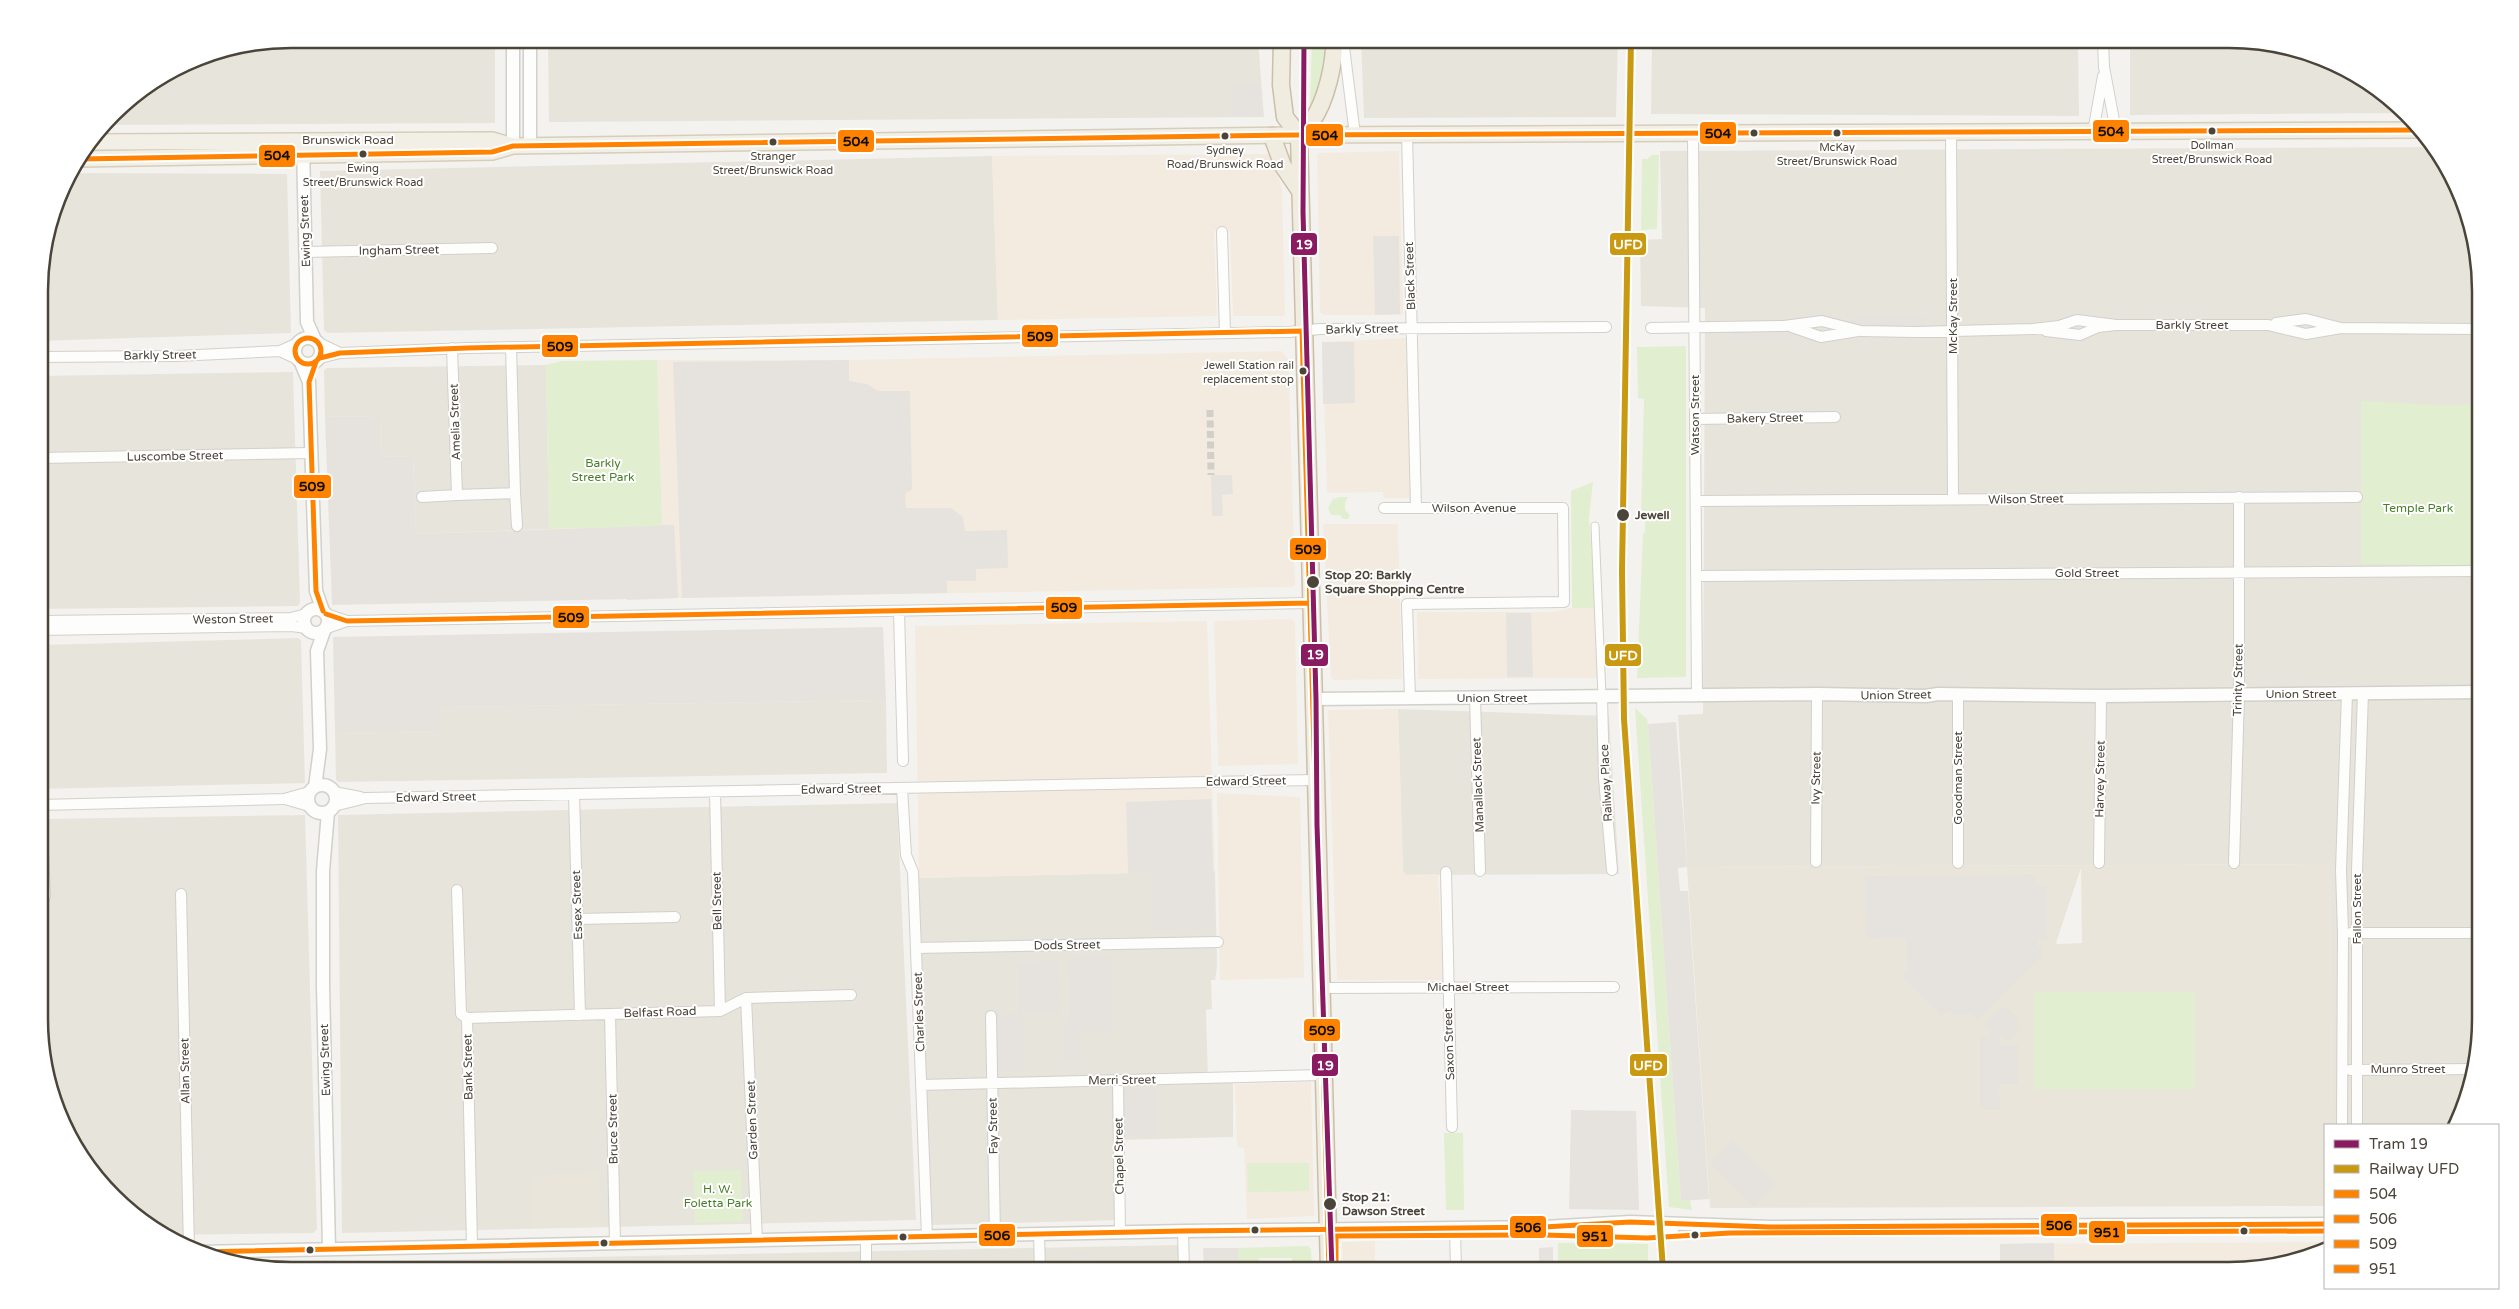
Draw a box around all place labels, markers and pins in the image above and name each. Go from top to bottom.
marker: Dollman Street/Brunswick Road [2207,126,2217,136]
unlabelled marker [1749,128,1759,138]
marker: McKay Street/Brunswick Road [1832,128,1842,138]
marker: Sydney Road/Brunswick Road [1220,131,1230,141]
marker: Stranger Street/Brunswick Road [768,137,778,147]
place label: Dollman Street/Brunswick Road [2152,139,2272,166]
place label: McKay Street/Brunswick Road [1777,141,1897,168]
place label: Sydney Road/Brunswick Road [1167,144,1283,171]
marker: Ewing Street/Brunswick Road [358,149,368,159]
place label: Stranger Street/Brunswick Road [713,150,833,177]
place label: Ewing Street/Brunswick Road [303,162,423,189]
place label: Jewell Station rail replacement stop [1203,359,1294,386]
marker: Jewell Station rail replacement stop [1298,366,1308,376]
marker: Jewell [1615,507,1631,523]
place label: Jewell [1634,508,1670,522]
place label: Stop 20: Barkly Square Shopping Centre [1325,568,1464,597]
marker: Stop 20: Barkly Square Shopping Centre [1305,574,1321,590]
place label: Stop 21: Dawson Street [1342,1190,1425,1218]
marker: Stop 21: Dawson Street [1322,1196,1338,1212]
unlabelled marker [1250,1225,1260,1235]
unlabelled marker [2239,1226,2249,1236]
unlabelled marker [1690,1230,1700,1240]
unlabelled marker [898,1232,908,1242]
unlabelled marker [599,1238,609,1248]
unlabelled marker [305,1245,315,1255]

